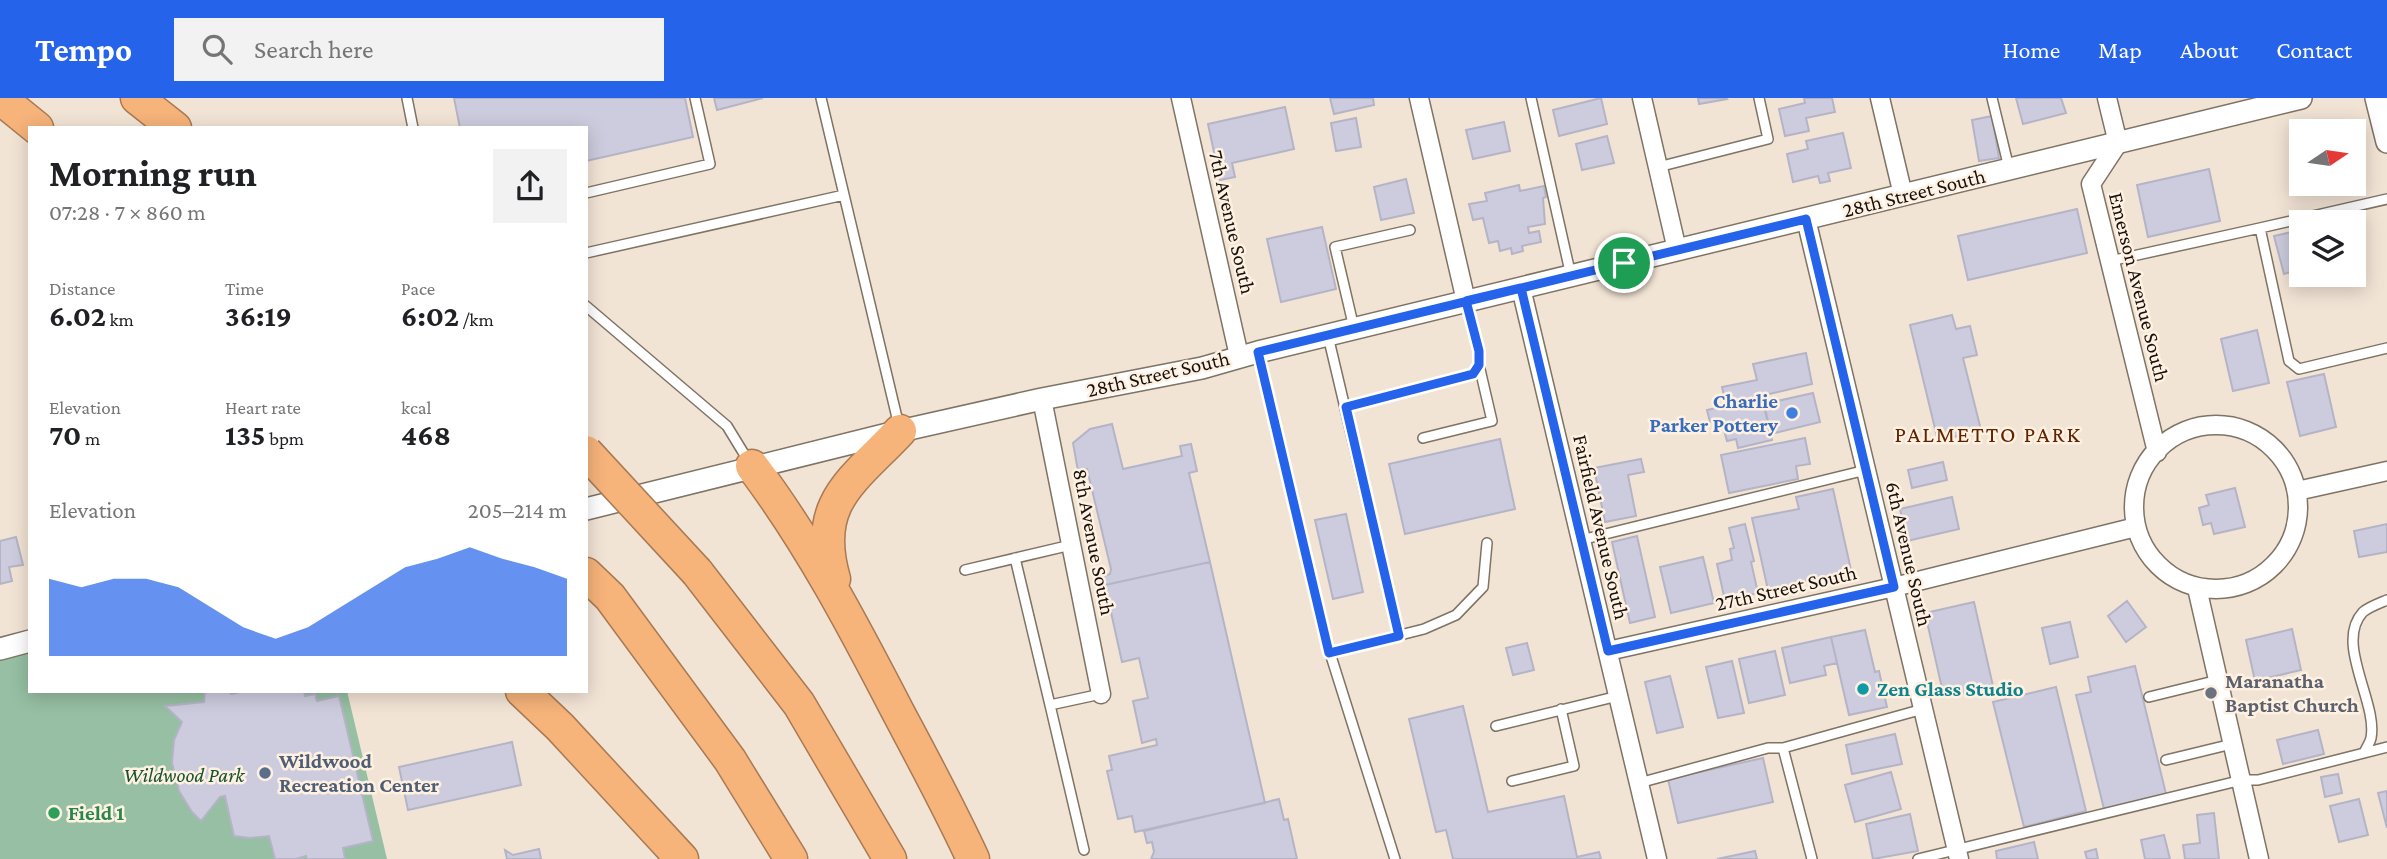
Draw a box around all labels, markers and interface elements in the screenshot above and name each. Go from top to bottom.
search box [174,18,664,81]
icon: search [198,30,236,68]
text: Tempo [35,31,132,68]
text: Search here [254,35,373,64]
text: Home [2003,36,2060,63]
text: Map [2098,36,2142,63]
text: About [2180,36,2238,63]
text: Contact [2276,36,2352,63]
north arrow [2289,119,2366,196]
map controls [2289,119,2366,287]
street label: 7th Avenue South [1204,148,1260,296]
button: share [493,149,567,223]
text: Morning run [49,152,257,194]
street label: 28th Street South [1840,164,1988,222]
street label: Emerson Avenue South [2104,190,2174,384]
text: 07:28 · 7 × 860 m [49,199,206,225]
button: layers [2289,210,2366,287]
pin [1594,233,1654,293]
icon: arrive [1605,244,1643,282]
text: Distance [49,278,115,299]
text: Time [225,278,264,299]
text: Pace [401,278,435,299]
text: 6.02 [49,299,106,332]
text: 36:19 [225,299,292,332]
text: 6:02 [401,299,459,332]
text: km [106,309,134,330]
text: /km [459,309,494,330]
street label: 28th Street South [1084,346,1232,402]
place label: Charlie Parker Pottery [1649,389,1779,437]
text: Elevation [49,397,121,418]
text: Heart rate [225,397,301,418]
text: kcal [401,397,432,418]
marker: Charlie Parker Pottery [1784,405,1800,421]
text: 70 [49,418,81,451]
text: 135 [225,418,266,451]
text: 468 [401,418,451,451]
district label: PALMETTO PARK [1894,421,2082,447]
text: m [81,428,100,449]
text: bpm [266,428,304,449]
street label: Fairfield Avenue South [1568,432,1634,622]
street label: 8th Avenue South [1068,467,1120,617]
street label: 6th Avenue South [1881,479,1937,629]
text: Elevation [49,497,136,523]
text: 205–214 m [468,497,567,523]
street label: 27th Street South [1713,560,1859,616]
place label: Maranatha Baptist Church [2225,669,2359,717]
place label: Zen Glass Studio [1877,677,2024,701]
marker: Zen Glass Studio [1855,681,1871,697]
marker: Maranatha Baptist Church [2203,685,2219,701]
place label: Wildwood Recreation Center [278,749,440,797]
park label: Wildwood Park [123,763,245,787]
marker: Wildwood Recreation Center [257,765,273,781]
place label: Field 1 [68,801,124,825]
marker: Field 1 [46,805,62,821]

